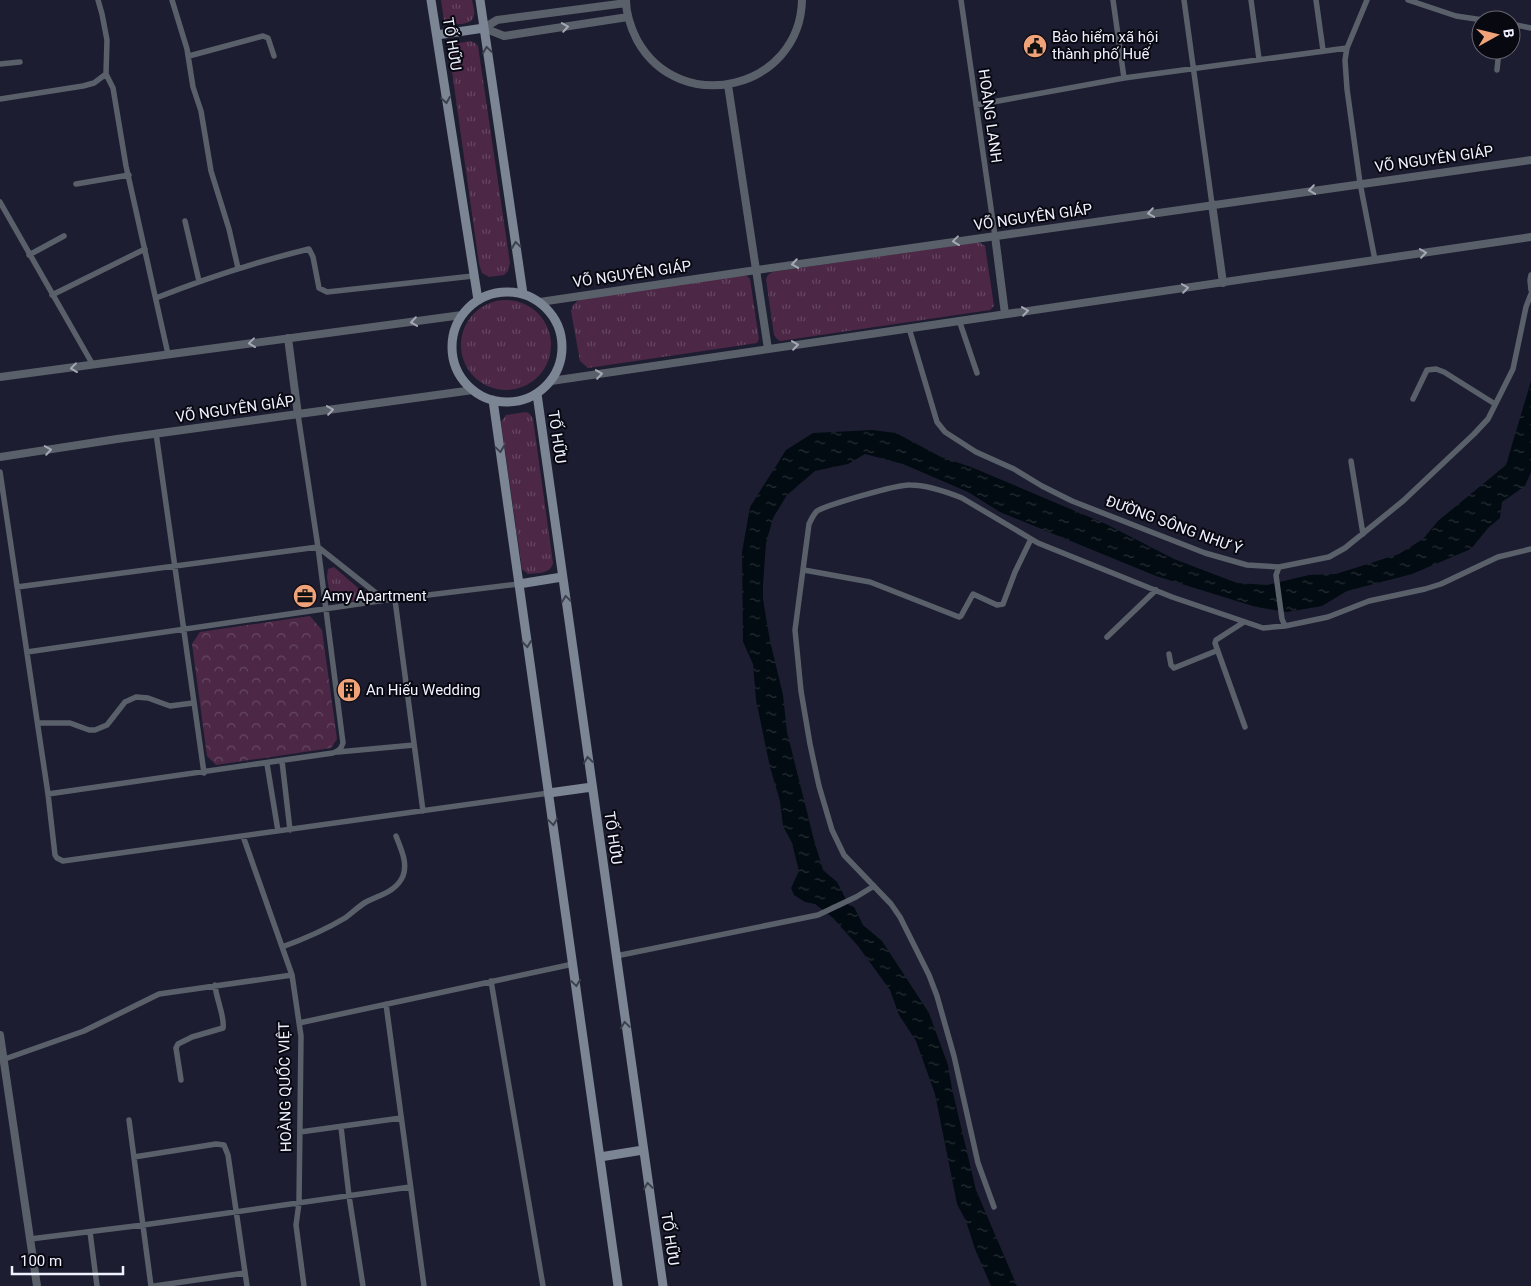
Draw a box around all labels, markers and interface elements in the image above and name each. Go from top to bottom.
north arrow [1471,10,1521,60]
street label: TỐ HỮU [439,16,466,72]
one-way arrow [561,22,569,32]
place label: Bảo hiểm xã hội thành phố Huế [1052,28,1158,63]
text: B [1500,28,1517,39]
public building icon: Bảo hiểm xã hội thành phố Huế [1022,33,1048,59]
one-way arrow [482,46,493,54]
street label: HOÀNG LANH [974,68,1006,164]
one-way arrow [441,96,451,104]
street label: VÕ NGUYÊN GIÁP [1373,142,1495,176]
one-way arrow [1308,184,1316,195]
street label: VÕ NGUYÊN GIÁP [972,200,1094,234]
one-way arrow [1147,207,1155,218]
one-way arrow [951,236,960,246]
one-way arrow [511,241,521,250]
one-way arrow [1419,248,1428,258]
street label: VÕ NGUYÊN GIÁP [571,257,693,291]
one-way arrow [791,258,799,269]
one-way arrow [1182,283,1190,294]
one-way arrow [1021,306,1029,317]
one-way arrow [409,316,418,326]
one-way arrow [248,337,256,348]
one-way arrow [791,340,799,351]
one-way arrow [70,362,78,372]
one-way arrow [595,369,603,379]
street label: VÕ NGUYÊN GIÁP [174,392,296,426]
one-way arrow [327,405,335,416]
street label: TỐ HỮU [544,409,571,465]
one-way arrow [44,445,52,455]
one-way arrow [494,445,505,453]
street label: ĐƯỜNG SÔNG NHƯ Ý [1103,492,1245,558]
office icon: Amy Apartment [292,583,318,609]
place label: Amy Apartment [322,587,427,605]
one-way arrow [561,595,571,603]
one-way arrow [521,641,532,649]
building icon: An Hiếu Wedding [336,677,362,703]
place label: An Hiếu Wedding [366,681,480,699]
one-way arrow [583,756,594,764]
street label: TỐ HỮU [600,810,627,866]
one-way arrow [547,819,558,827]
one-way arrow [570,980,581,988]
one-way arrow [621,1021,631,1029]
street label: HOÀNG QUỐC VIỆT [274,1022,295,1152]
one-way arrow [644,1181,654,1190]
street label: TỐ HỮU [657,1211,684,1267]
scale bar [12,1244,124,1276]
text: 100 m [20,1252,62,1270]

